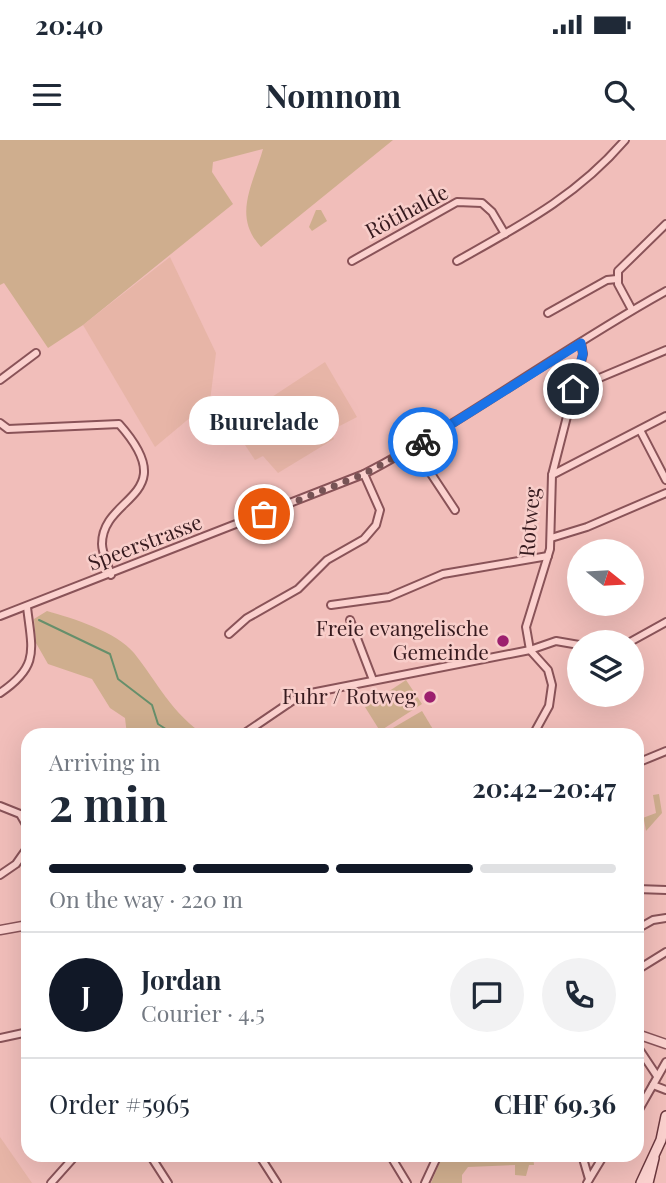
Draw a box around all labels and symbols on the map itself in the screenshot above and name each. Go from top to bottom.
street label: Rötihalde [360,177,452,244]
pin [543,359,603,419]
callout: Buurelade [189,395,339,444]
courier [388,407,458,477]
pin [234,484,294,544]
street label: Rotweg [511,486,545,558]
street label: Speerstrasse [83,507,205,576]
north arrow [567,539,644,616]
place label: Freie evangelische Gemeinde [316,613,489,665]
marker: Freie evangelische Gemeinde [495,633,511,649]
place label: Fuhr / Rotweg [282,681,416,709]
marker: Fuhr / Rotweg [422,689,438,705]

